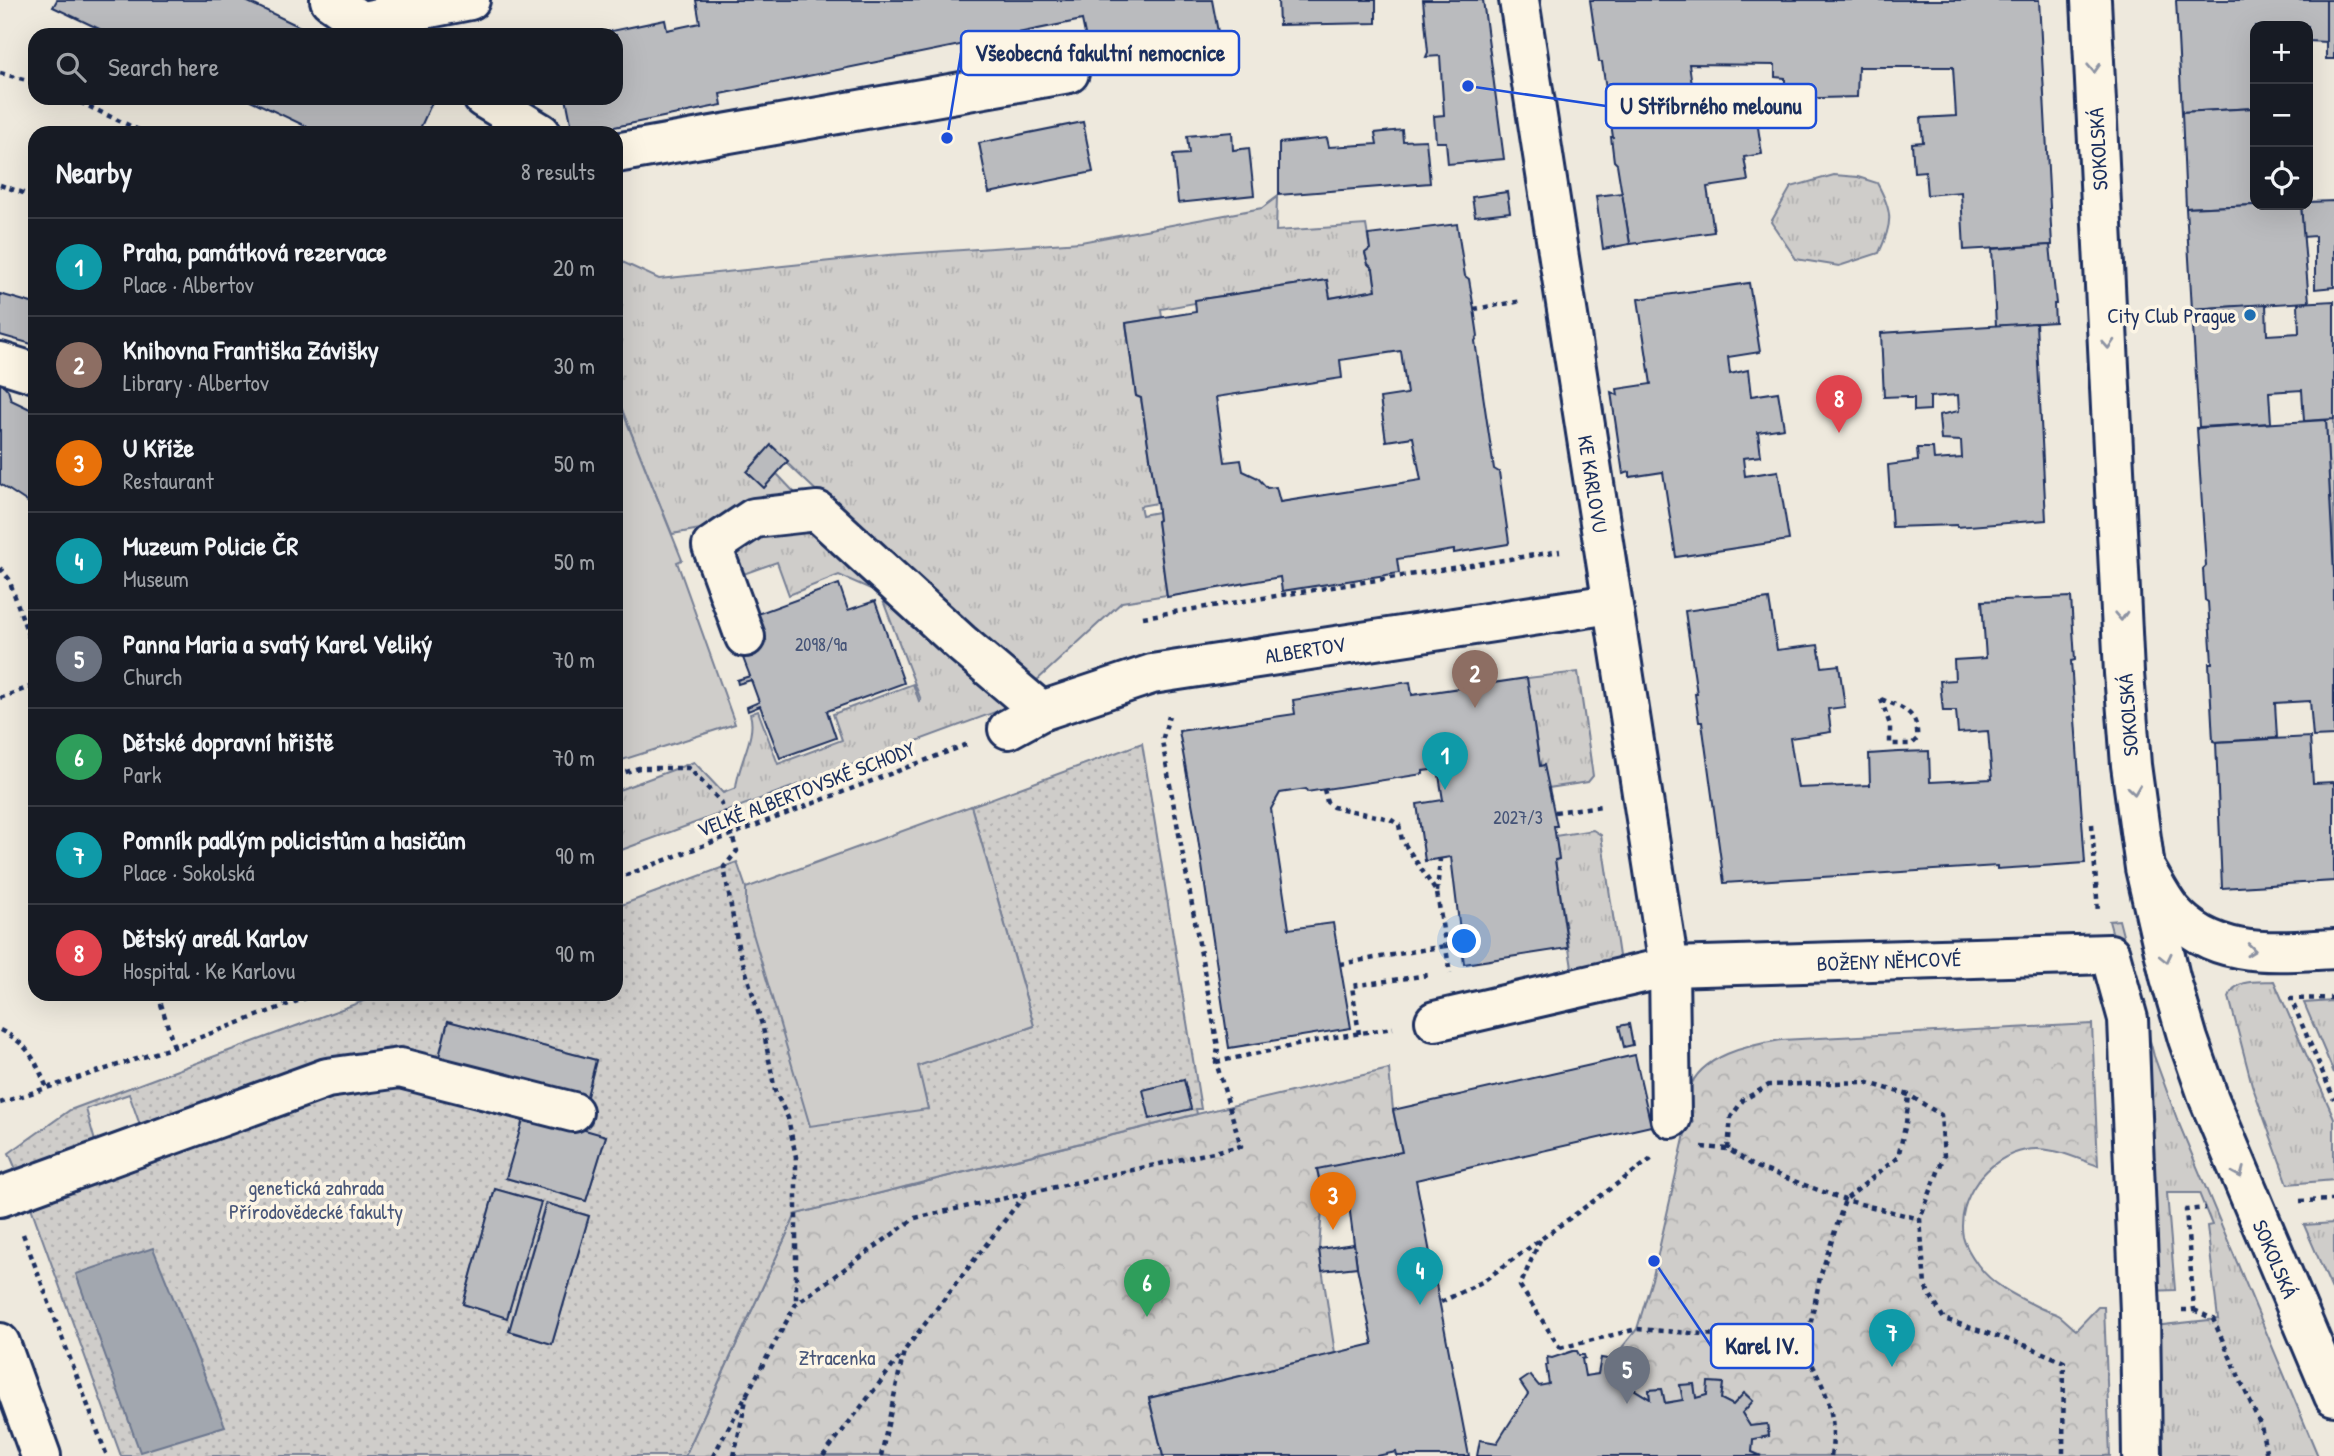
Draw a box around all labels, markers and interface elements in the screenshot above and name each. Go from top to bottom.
map controls [2250,21,2313,210]
button: + [2250,21,2313,84]
search box [28,28,623,105]
callout: Všeobecná fakultní nemocnice [961,31,1239,75]
text: Všeobecná fakultní nemocnice [975,37,1226,68]
icon: search [52,48,90,86]
text: Search here [108,49,219,84]
one-way arrow [2086,63,2101,74]
callout: U Stříbrného melounu [1606,84,1816,128]
button: − [2250,84,2313,147]
text: U Stříbrného melounu [1620,90,1803,121]
street label: SOKOLSKÁ [2081,107,2115,191]
button: locate [2250,147,2313,210]
text: Nearby [56,152,132,192]
text: 8 results [521,156,595,187]
text: Praha, památková rezervace [123,234,387,269]
text: 1 [75,252,83,283]
text: 20 m [553,252,595,283]
text: Place · Albertov [123,269,254,300]
place label: City Club Prague [2107,301,2236,330]
marker: City Club Prague [2242,307,2258,323]
text: Knihovna Františka Závišky [123,332,379,367]
one-way arrow [2100,339,2115,350]
text: 2 [74,350,84,381]
text: 30 m [553,350,595,381]
text: Library · Albertov [123,367,269,398]
pin: 8 [1816,375,1862,433]
text: U Kříže [123,430,194,465]
street label: KE KARLOVU [1571,433,1615,535]
text: 3 [74,448,84,479]
text: 50 m [554,448,595,479]
text: Restaurant [123,465,214,496]
text: Muzeum Policie ČR [123,528,298,563]
text: 4 [75,546,83,577]
text: 50 m [554,546,595,577]
text: Museum [123,563,189,594]
one-way arrow [2114,611,2129,622]
text: Panna Maria a svatý Karel Veliký [123,626,432,661]
street label: ALBERTOV [1263,629,1347,671]
house number: 2098/9a [795,632,847,657]
text: 5 [74,644,84,675]
text: 70 m [552,644,595,675]
pin: 2 [1452,650,1498,708]
text: Church [123,661,182,692]
street label: SOKOLSKÁ [2111,673,2145,757]
text: Dětské dopravní hřiště [123,724,334,759]
pin: 1 [1422,732,1468,790]
street label: VELKÉ ALBERTOVSKÉ SCHODY [693,734,920,844]
text: 6 [74,742,84,773]
text: 70 m [552,742,595,773]
text: Park [123,759,161,790]
one-way arrow [2127,784,2142,795]
house number: 2027/3 [1493,805,1543,830]
text: Pomník padlým policistům a hasičům [123,822,466,857]
text: 7 [73,840,85,871]
text: 90 m [555,840,595,871]
text: Place · Sokolská [123,857,255,888]
text: Dětský areál Karlov [123,920,308,955]
your location [1447,924,1481,958]
text: 8 [74,938,84,969]
text: 90 m [555,938,595,969]
one-way arrow [2245,943,2257,958]
street label: BOŽENY NĚMCOVÉ [1816,944,1962,978]
one-way arrow [2158,952,2172,964]
text: Hospital · Ke Karlovu [123,955,295,986]
one-way arrow [2231,1167,2245,1179]
pin: 3 [1310,1172,1356,1230]
park label: genetická zahrada Přírodovědecké fakulty [229,1173,403,1226]
street label: SOKOLSKÁ [2246,1215,2304,1303]
pin: 4 [1397,1247,1443,1305]
pin: 6 [1124,1259,1170,1317]
pin: 7 [1869,1309,1915,1367]
callout: Karel IV. [1711,1324,1813,1368]
text: Karel IV. [1725,1330,1799,1361]
park label: Ztracenka [798,1343,876,1372]
pin: 5 [1604,1346,1650,1404]

